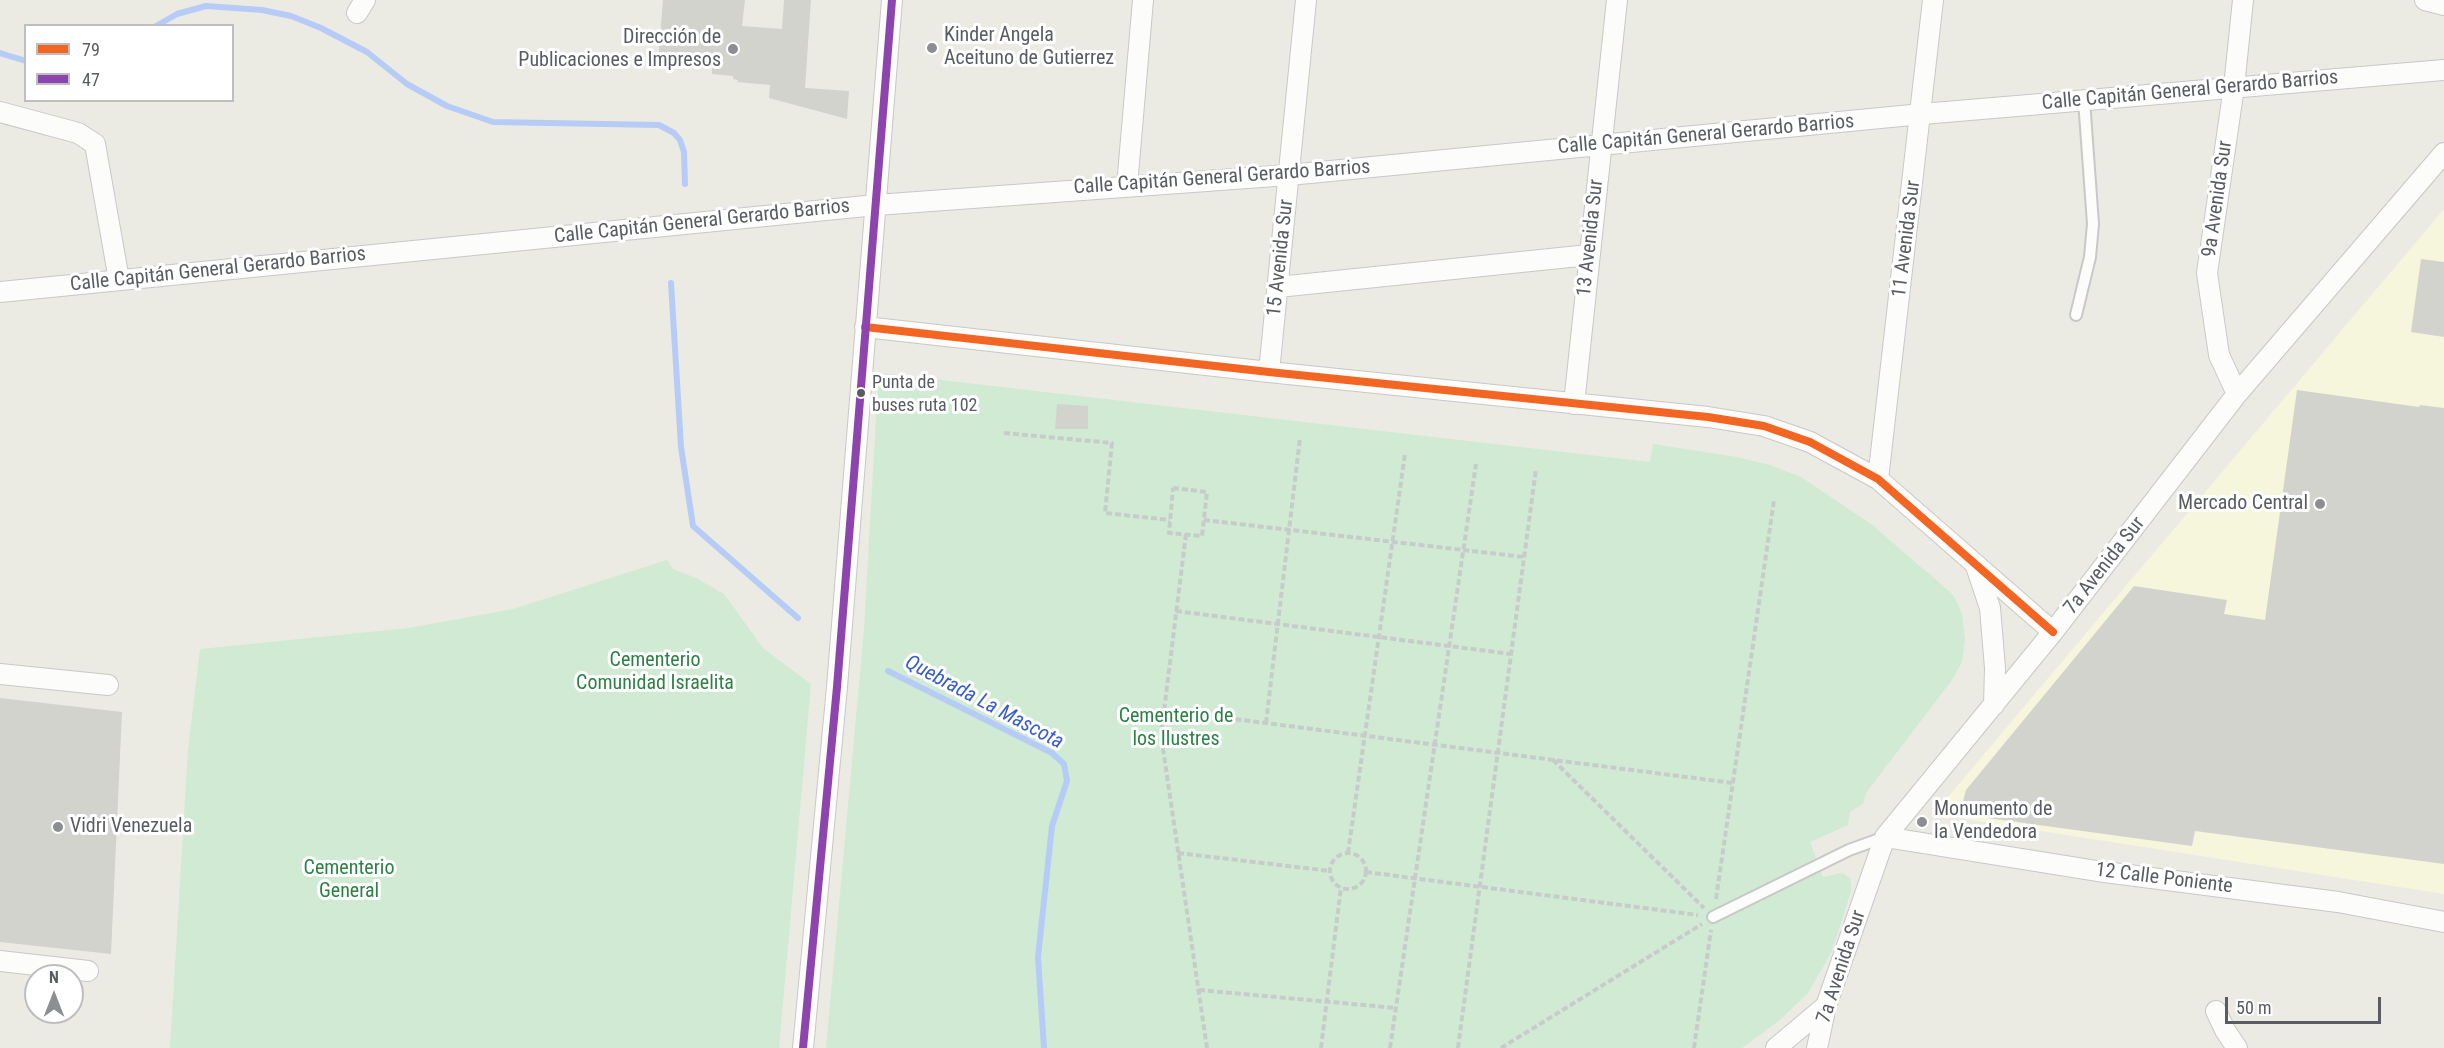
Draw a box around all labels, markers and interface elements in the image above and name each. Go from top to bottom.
legend [24,24,234,102]
place label: Kinder Angela Aceituno de Gutierrez [944,24,1114,71]
place label: Dirección de Publicaciones e Impresos [518,26,721,73]
text: 79 [82,39,100,60]
marker: Kinder Angela Aceituno de Gutierrez [925,41,939,55]
marker: Dirección de Publicaciones e Impresos [726,42,740,56]
street label: Calle Capitán General Gerardo Barrios [2041,66,2339,116]
text: 47 [82,69,100,90]
street label: Calle Capitán General Gerardo Barrios [1557,110,1855,160]
street label: 9a Avenida Sur [2198,139,2238,259]
street label: Calle Capitán General Gerardo Barrios [1073,156,1371,200]
street label: 13 Avenida Sur [1573,178,1609,298]
street label: 11 Avenida Sur [1888,179,1926,299]
street label: Calle Capitán General Gerardo Barrios [553,195,851,249]
street label: 15 Avenida Sur [1263,198,1299,318]
street label: Calle Capitán General Gerardo Barrios [69,243,367,297]
place label: Punta de buses ruta 102 [872,372,977,415]
marker: Punta de buses ruta 102 [855,387,867,399]
place label: Mercado Central [2178,492,2308,516]
marker: Mercado Central [2313,497,2327,511]
street label: 7a Avenida Sur [2059,512,2151,620]
park label: Cementerio Comunidad Israelita [576,649,734,696]
water label: Quebrada La Mascota [900,651,1068,755]
park label: Cementerio de los Ilustres [1119,705,1233,752]
place label: Monumento de la Vendedora [1934,798,2052,845]
place label: Vidri Venezuela [70,815,192,839]
marker: Monumento de la Vendedora [1915,815,1929,829]
marker: Vidri Venezuela [51,820,65,834]
park label: Cementerio General [304,857,394,904]
street label: 12 Calle Poniente [2094,859,2234,899]
street label: 7a Avenida Sur [1812,907,1872,1027]
north arrow [24,964,84,1024]
text: N [49,968,59,987]
scale bar [2228,985,2384,1023]
text: 50 m [2236,997,2271,1018]

